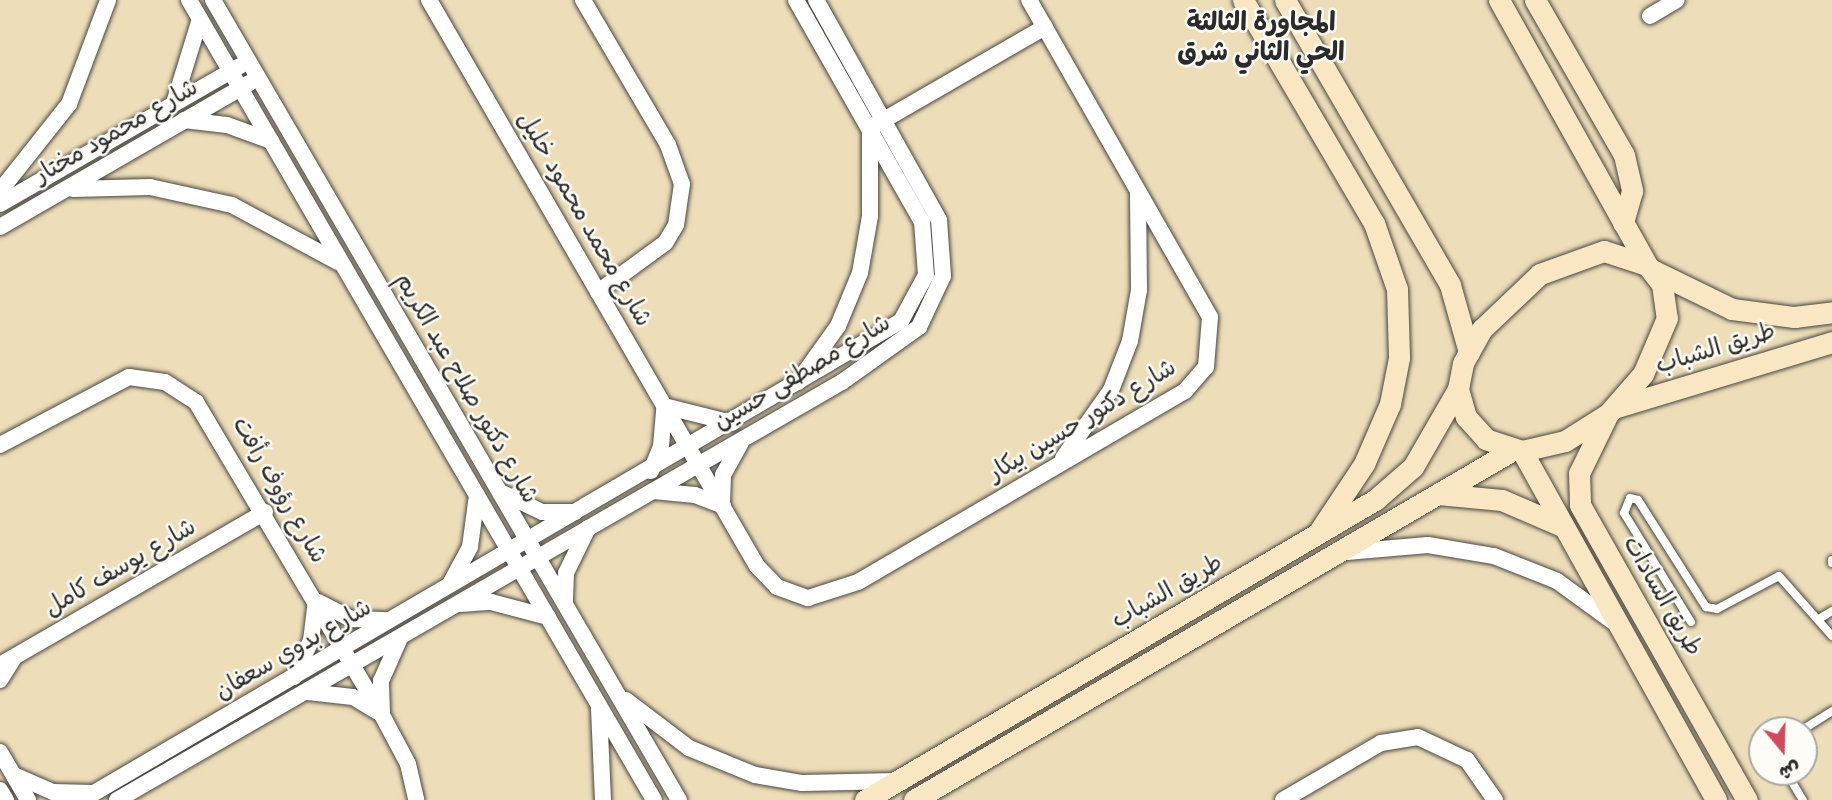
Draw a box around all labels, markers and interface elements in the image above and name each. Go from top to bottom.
district label: المجاورة الثالثة الحي الثاني شرق [1177,9,1345,70]
street label: شارع محمود مختار [30,75,204,191]
street label: شارع محمد محمود خليل [510,107,656,333]
street label: شارع دكتور صلاح عبد الكريم [387,269,543,509]
street label: شارع مصطفى حسين [709,310,897,438]
street label: طريق الشباب [1653,318,1779,382]
street label: شارع دكتور حسين بيكار [984,355,1182,489]
street label: شارع رؤوف رأفت [225,413,331,569]
street label: شارع يوسف كامل [40,514,202,624]
street label: طريق السادات [1615,532,1707,662]
street label: طريق الشباب [1107,550,1229,636]
street label: شارع بدوي سعفان [211,595,377,707]
north arrow [1748,716,1818,786]
text: ش [1775,753,1804,786]

